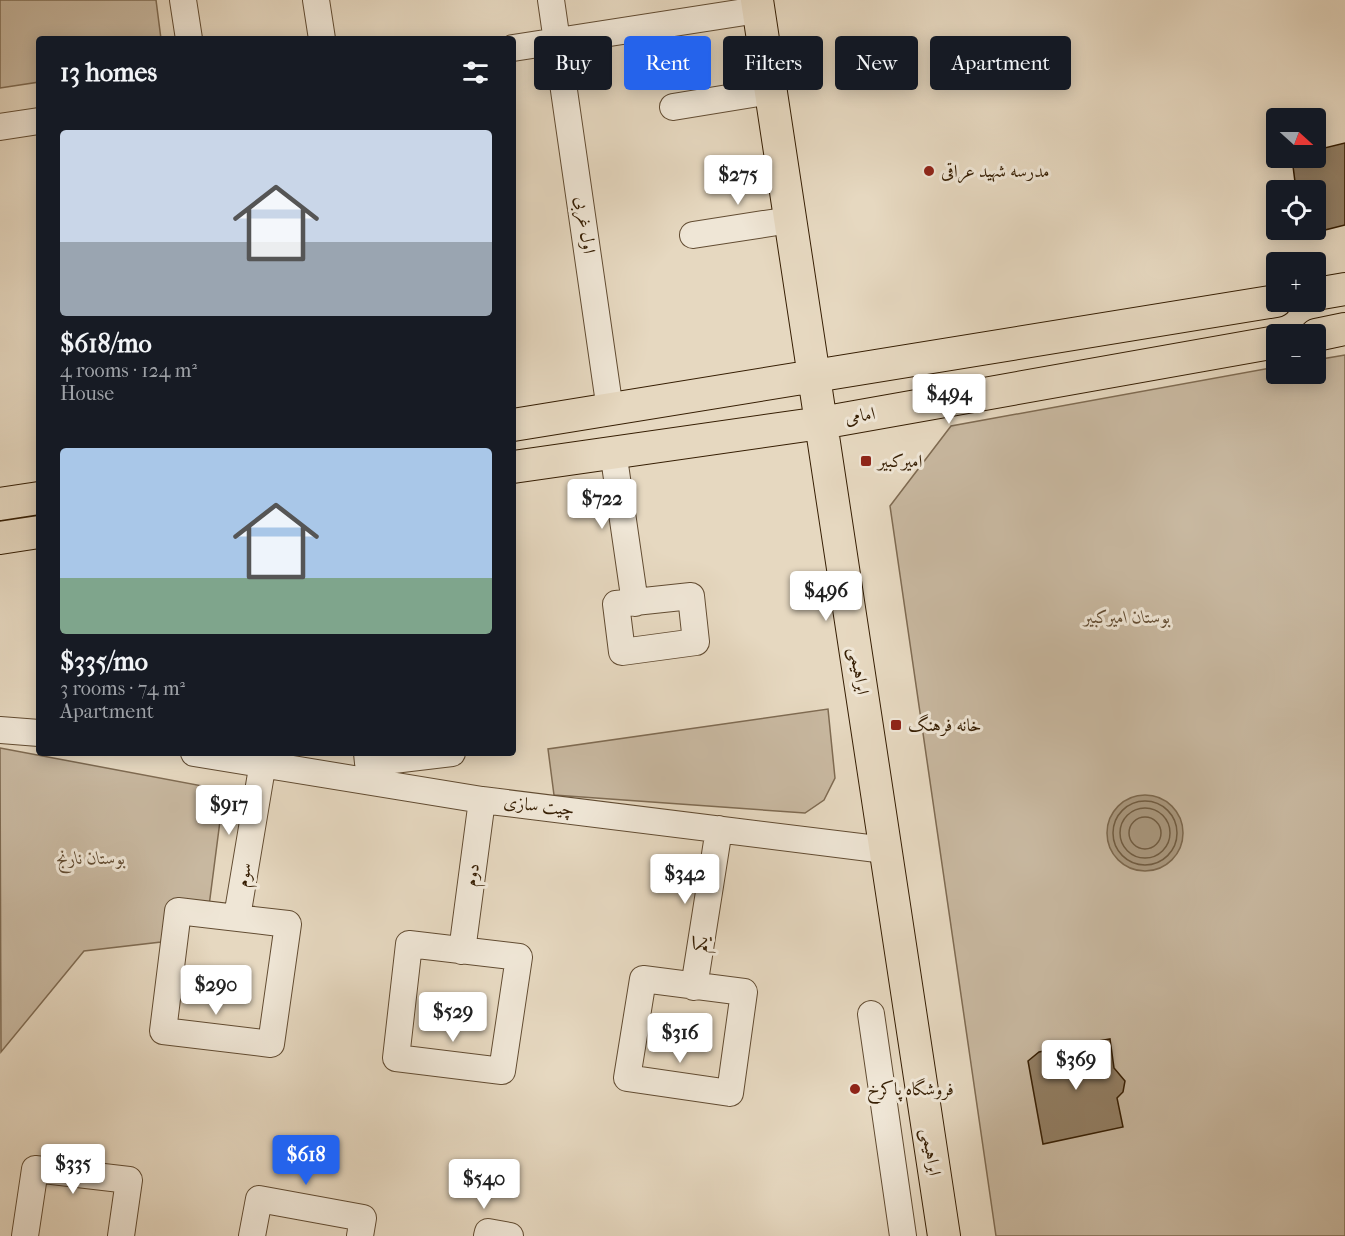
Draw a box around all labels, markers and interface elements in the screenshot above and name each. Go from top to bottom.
chip: Buy [534,36,612,90]
chip: Rent [624,36,711,90]
chip: Filters [723,36,823,90]
chip: New [835,36,918,90]
chip: Apartment [930,36,1071,90]
icon: filters [459,56,492,89]
text: 13 homes [60,57,157,88]
north arrow [1266,108,1326,168]
map controls [1266,108,1326,384]
pin: $275 [702,155,774,206]
place label: مدرسه شهید عراقی [941,161,1050,184]
text: $275 [718,163,758,186]
marker: مدرسه شهید عراقی [922,164,936,178]
icon: home [222,169,330,277]
button: locate [1266,180,1326,240]
street label: اول غربی [569,195,599,255]
button: + [1266,252,1326,312]
button: − [1266,324,1326,384]
text: $618/mo [60,328,152,359]
text: 4 rooms · 124 m² [60,359,197,382]
pin: $494 [913,374,985,425]
text: House [60,382,114,405]
text: $494 [927,382,971,405]
street label: امامی [843,403,877,429]
place label: امیرکبیر [876,451,922,472]
marker: امیرکبیر [859,454,873,468]
pin: $722 [566,479,638,530]
icon: home [222,487,330,595]
text: $722 [581,487,623,510]
pin: $496 [790,571,862,622]
text: $496 [804,579,848,602]
park label: بوستان امیرکبیر [1082,607,1171,628]
text: $335/mo [60,646,148,677]
street label: ابراهیمی [844,646,873,696]
text: 3 rooms · 74 m² [60,677,185,700]
text: Apartment [60,700,154,723]
place label: خانه فرهنگ [908,713,982,737]
marker: خانه فرهنگ [889,718,903,732]
pin: $917 [193,785,265,836]
street label: چیت سازی [502,791,576,822]
text: $917 [210,793,248,816]
park label: بوستان نارنج [57,848,126,874]
pin: $342 [649,854,721,905]
street label: سوم [232,861,261,890]
street label: دوم [460,862,489,889]
text: $342 [664,862,706,885]
street label: یکم [689,933,719,954]
pin: $290 [180,965,252,1016]
text: $290 [195,973,237,996]
pin: $529 [417,992,489,1043]
text: $529 [433,1000,473,1023]
pin: $316 [644,1013,716,1064]
text: $316 [661,1021,699,1044]
pin: $369 [1040,1040,1112,1091]
text: $369 [1056,1048,1096,1071]
place label: فروشگاه پاکرخ [867,1077,954,1105]
marker: فروشگاه پاکرخ [848,1082,862,1096]
street label: ابراهیمی [916,1127,945,1177]
pin: $618 [270,1135,342,1186]
text: $618 [287,1143,325,1166]
pin: $335 [37,1144,109,1195]
text: $335 [55,1152,91,1175]
pin: $540 [448,1159,520,1210]
text: $540 [463,1167,505,1190]

